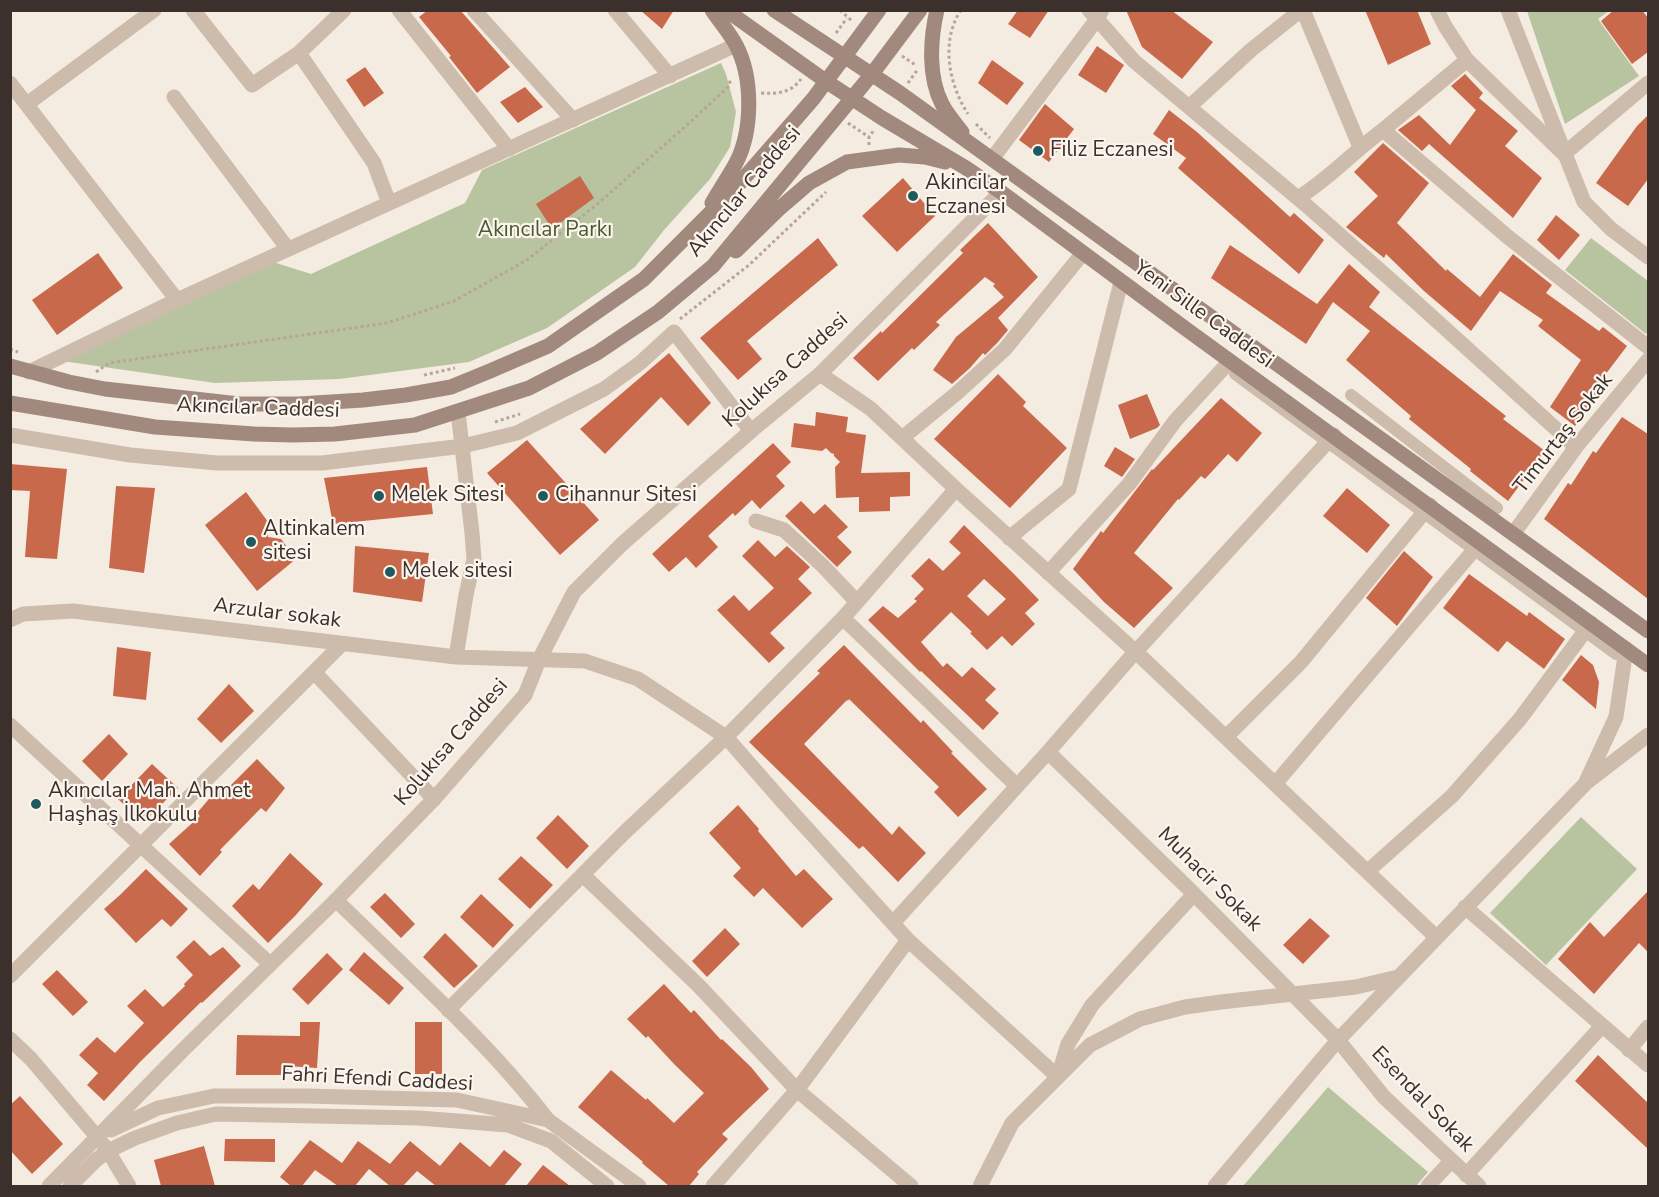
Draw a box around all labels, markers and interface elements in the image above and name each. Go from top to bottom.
street label: Akıncılar Caddesi [683,121,807,263]
place label: Filiz Eczanesi [1050,138,1173,164]
marker: Filiz Eczanesi [1031,144,1045,158]
place label: Akincilar Eczanesi [925,171,1007,221]
marker: Akincilar Eczanesi [906,189,920,203]
park label: Akıncılar Parkı [478,218,612,244]
street label: Yeni Sille Caddesi [1128,256,1278,374]
street label: Kolukısa Caddesi [718,308,854,434]
street label: Timurtaş Sokak [1509,369,1619,499]
street label: Akıncılar Caddesi [176,394,340,424]
place label: Melek Sitesi [391,483,504,509]
place label: Cihannur Sitesi [555,483,697,509]
marker: Melek Sitesi [372,489,386,503]
marker: Cihannur Sitesi [536,489,550,503]
place label: Altinkalem sitesi [263,517,365,567]
marker: Altinkalem sitesi [244,535,258,549]
place label: Melek sitesi [402,559,513,585]
marker: Melek sitesi [383,565,397,579]
street label: Arzular sokak [212,594,342,634]
street label: Kolukısa Caddesi [390,674,514,812]
place label: Akıncılar Mah. Ahmet Haşhaş İlkokulu [48,779,250,829]
marker: Akıncılar Mah. Ahmet Haşhaş İlkokulu [29,797,43,811]
street label: Muhacir Sokak [1152,823,1266,937]
street label: Esendal Sokak [1365,1042,1479,1158]
street label: Fahri Efendi Caddesi [281,1062,473,1098]

